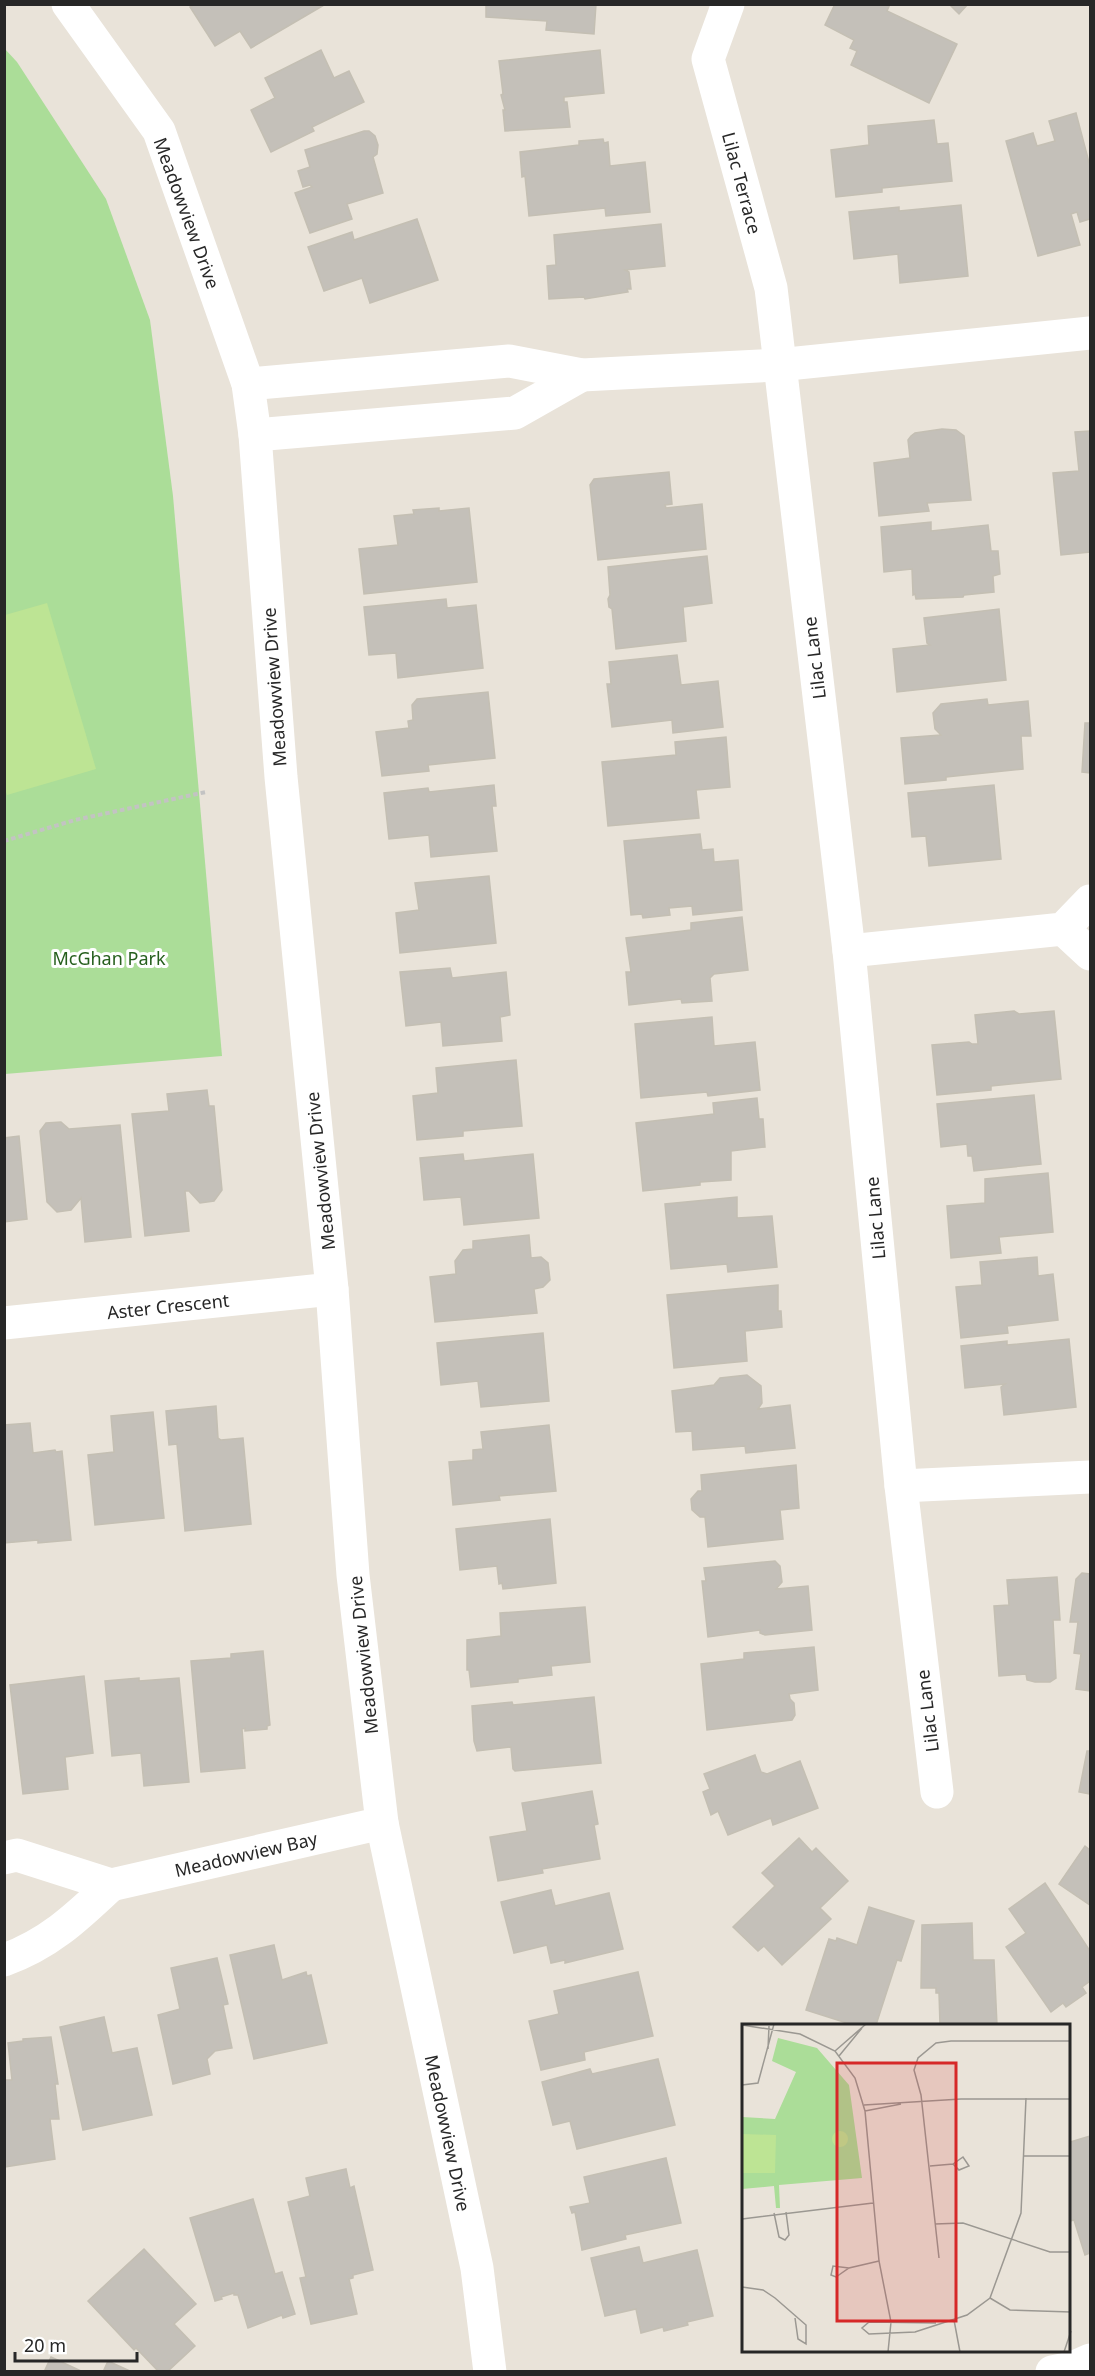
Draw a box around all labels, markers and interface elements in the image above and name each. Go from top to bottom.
street label: Lilac Terrace [717,129,767,237]
street label: Meadowview Drive [148,134,226,292]
street label: Meadowview Drive [256,607,292,767]
street label: Lilac Lane [797,615,831,701]
park label: McGhan Park [52,946,166,970]
street label: Meadowview Drive [300,1091,340,1251]
street label: Lilac Lane [859,1176,891,1260]
street label: Aster Crescent [106,1288,231,1324]
street label: Meadowview Drive [343,1575,383,1735]
street label: Lilac Lane [910,1668,944,1754]
street label: Meadowview Bay [172,1826,320,1882]
inset map [742,2024,1071,2352]
street label: Meadowview Drive [420,2053,476,2213]
scale bar [15,2325,136,2363]
text: 20 m [24,2333,66,2357]

